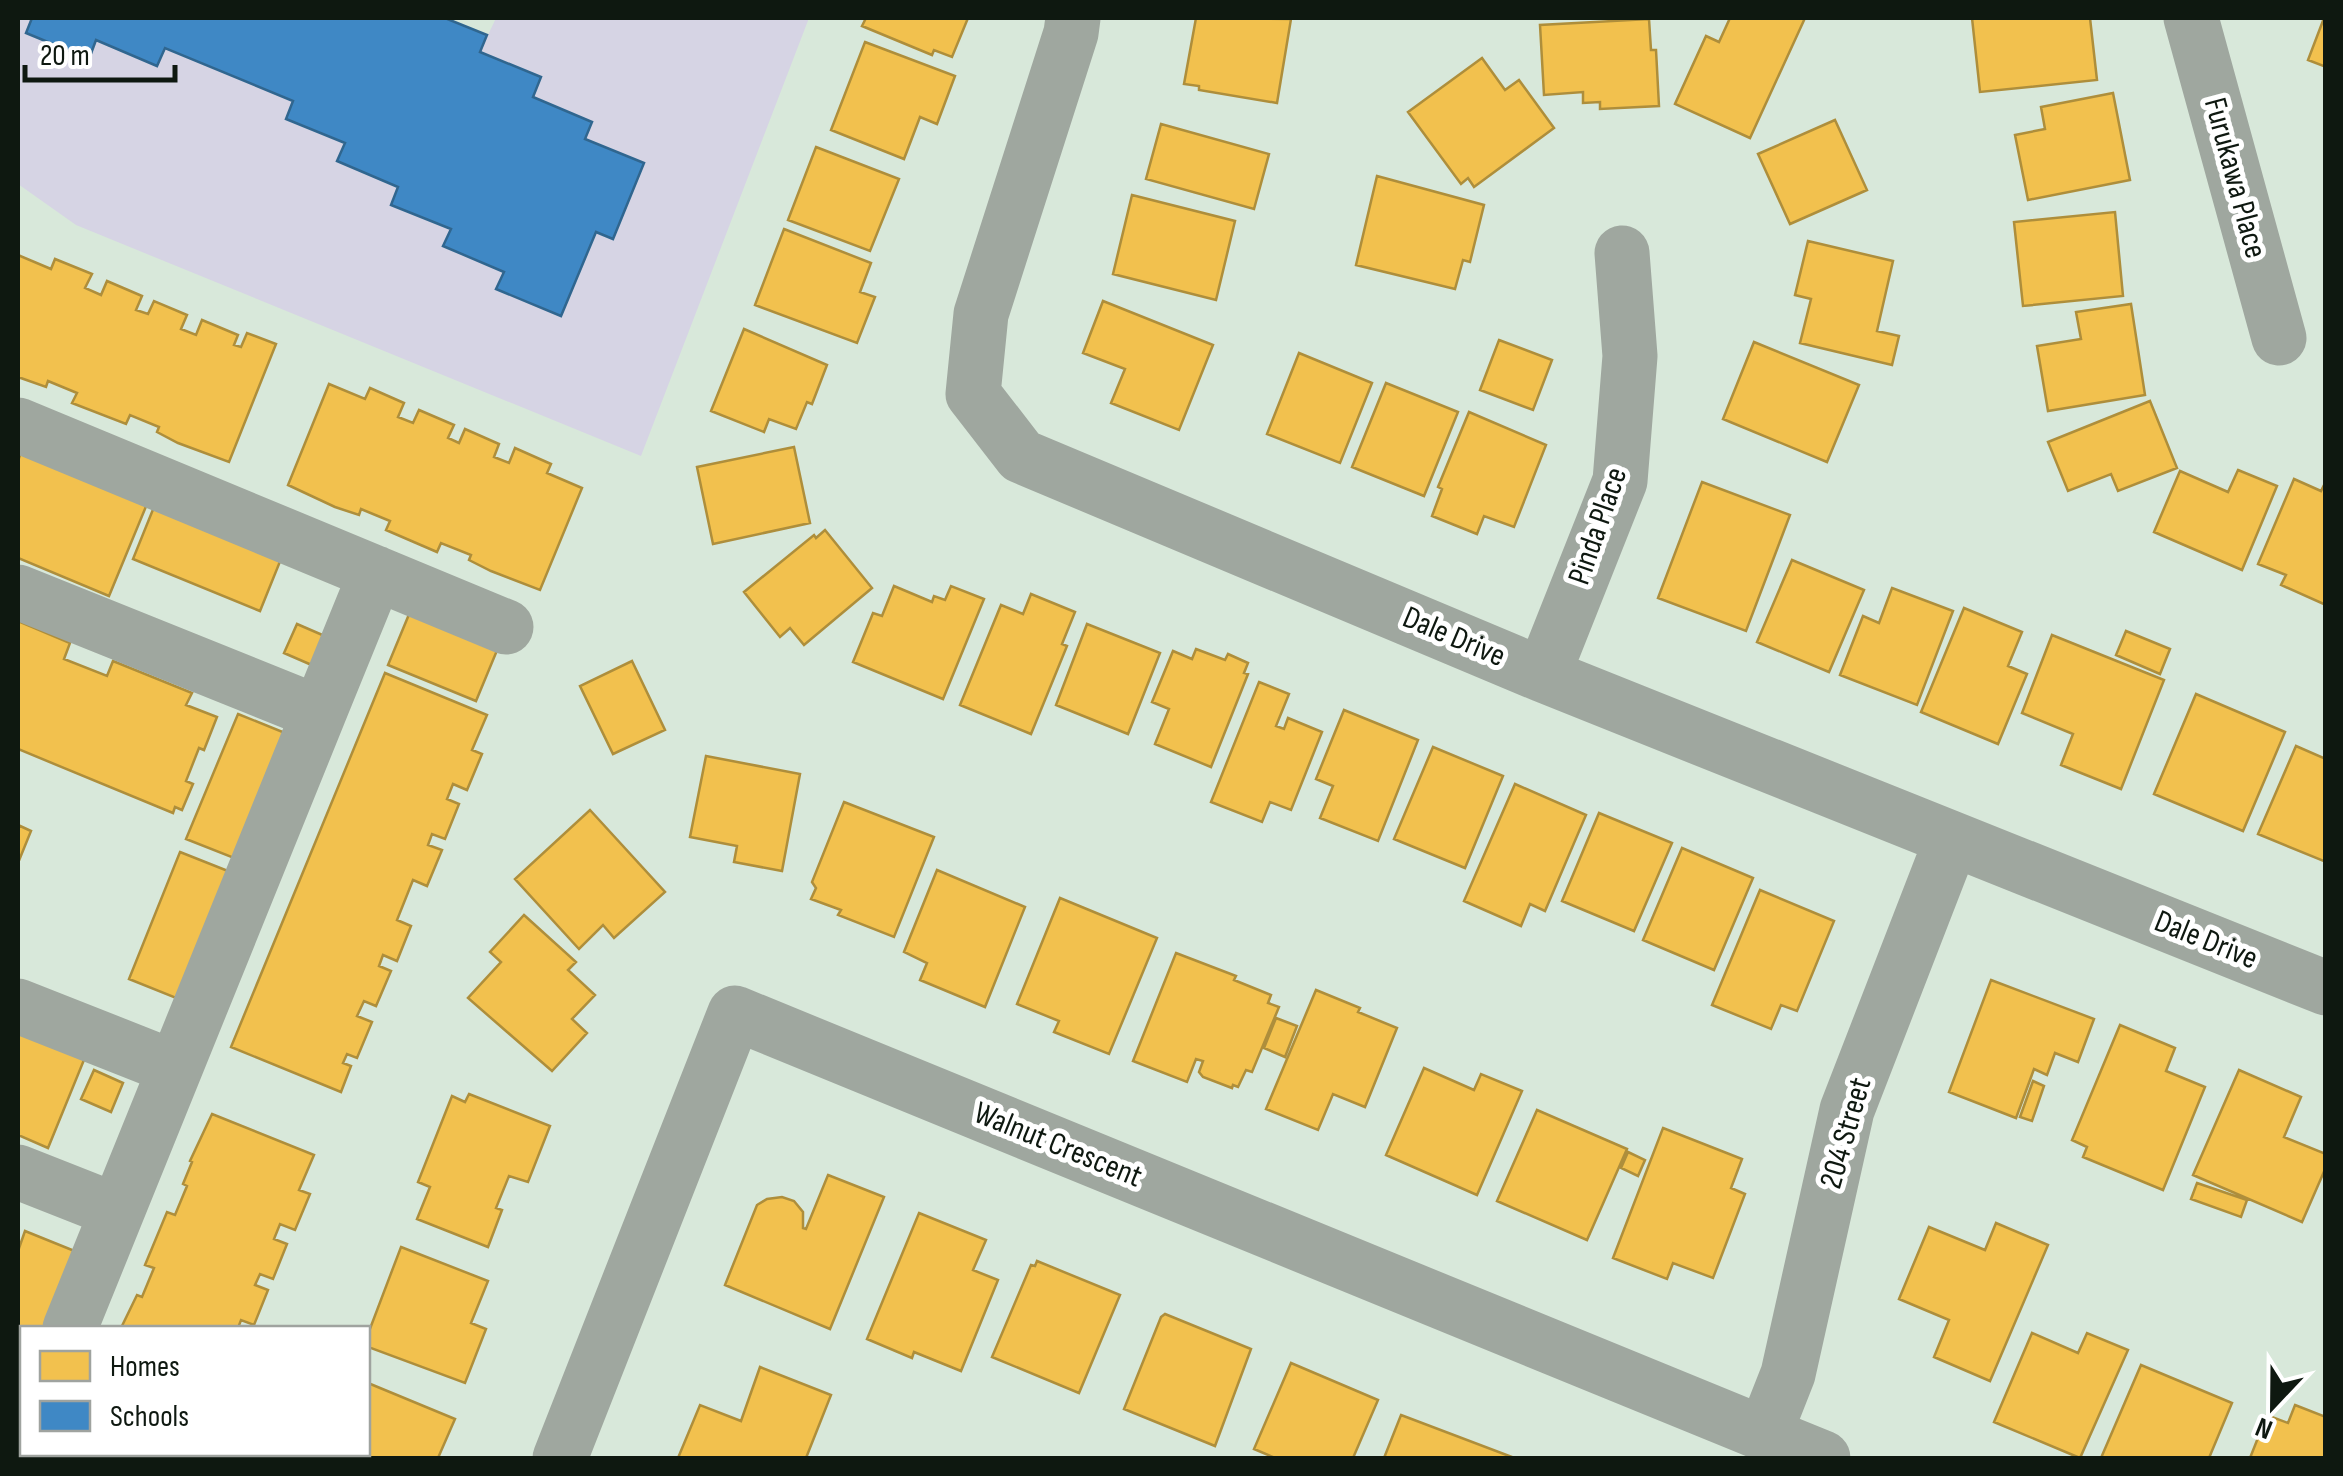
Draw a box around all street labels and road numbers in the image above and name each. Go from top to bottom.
street label: Furukawa Place [2195,93,2275,263]
street label: Pinda Place [1560,462,1636,590]
street label: Dale Drive [1397,598,1511,676]
street label: Dale Drive [2149,902,2263,978]
street label: 204 Street [1812,1073,1880,1193]
street label: Walnut Crescent [968,1094,1148,1196]

